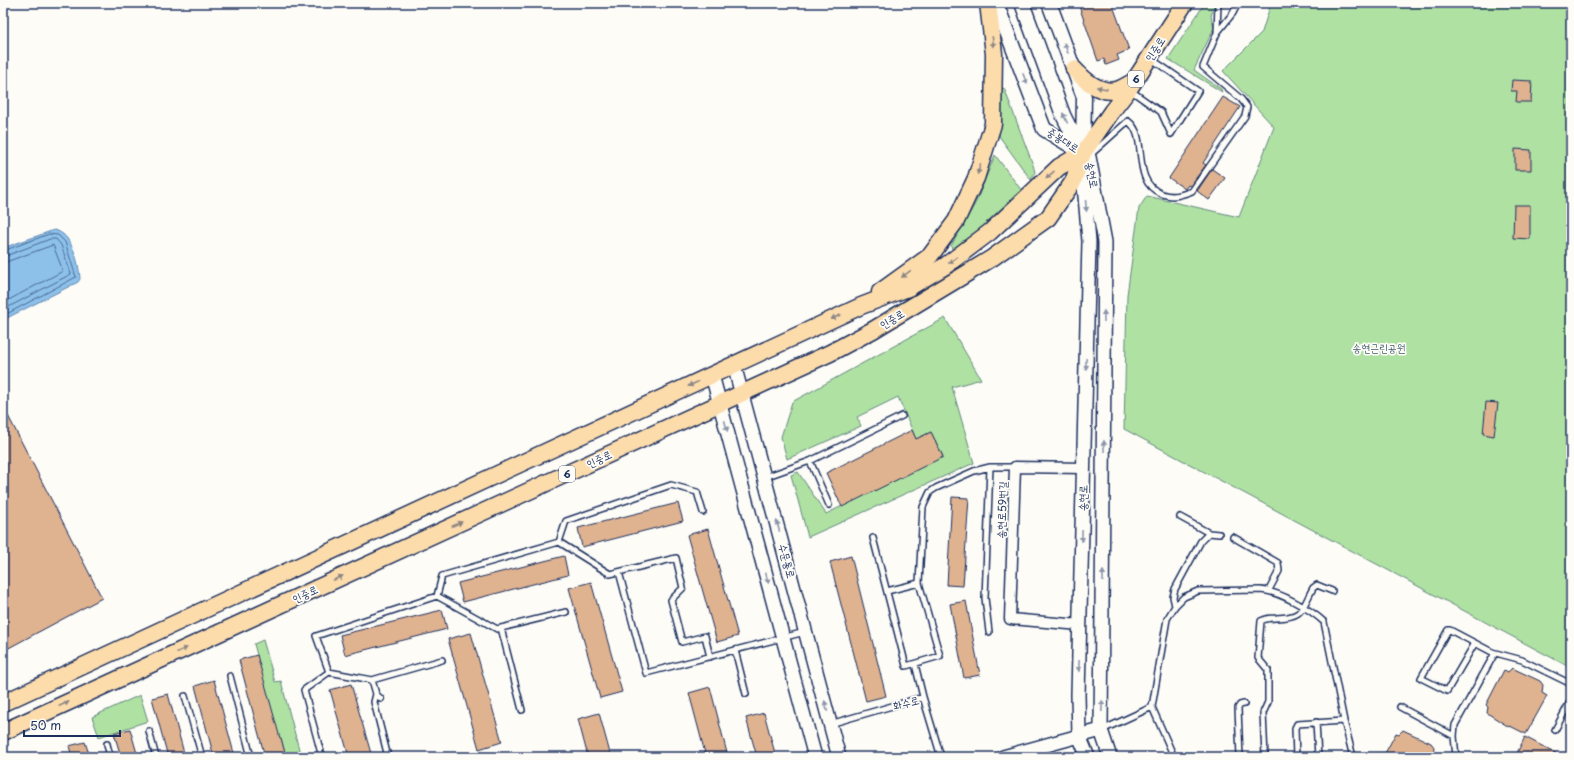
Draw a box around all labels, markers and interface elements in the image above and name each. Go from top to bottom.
street label: 인중로 [1140,33,1169,64]
one-way arrow [990,36,996,48]
one-way arrow [1062,41,1068,53]
road number: 6 [1128,71,1144,87]
one-way arrow [1022,73,1028,85]
one-way arrow [1096,85,1108,91]
one-way arrow [1062,113,1068,124]
street label: 중봉대로 [1044,123,1083,156]
street label: 송현로 [1082,160,1103,190]
one-way arrow [976,164,982,176]
one-way arrow [1045,170,1055,179]
one-way arrow [1082,200,1089,212]
one-way arrow [947,256,958,265]
one-way arrow [900,270,911,278]
street label: 인중로 [876,304,908,333]
one-way arrow [1101,309,1107,322]
one-way arrow [831,314,842,320]
park label: 송현근린공원 [1352,339,1406,356]
one-way arrow [1083,358,1089,371]
one-way arrow [687,381,699,387]
one-way arrow [723,420,729,432]
one-way arrow [1100,440,1107,452]
street label: 인중로 [583,445,615,472]
road number: 6 [559,466,575,482]
street label: 송현로59번길 [992,481,1011,539]
street label: 송현로 [1074,484,1091,511]
one-way arrow [774,520,780,532]
one-way arrow [451,521,462,527]
one-way arrow [1079,530,1085,543]
street label: 수문통로 [775,542,800,580]
one-way arrow [1100,569,1106,582]
one-way arrow [765,572,771,585]
one-way arrow [333,575,344,581]
street label: 인중로 [289,580,321,607]
one-way arrow [176,647,188,653]
one-way arrow [1076,660,1082,673]
street label: 화수로 [891,691,921,714]
one-way arrow [822,700,828,712]
one-way arrow [1098,700,1105,712]
one-way arrow [58,701,70,707]
scale bar [24,712,120,738]
text: 50 m [30,716,61,734]

